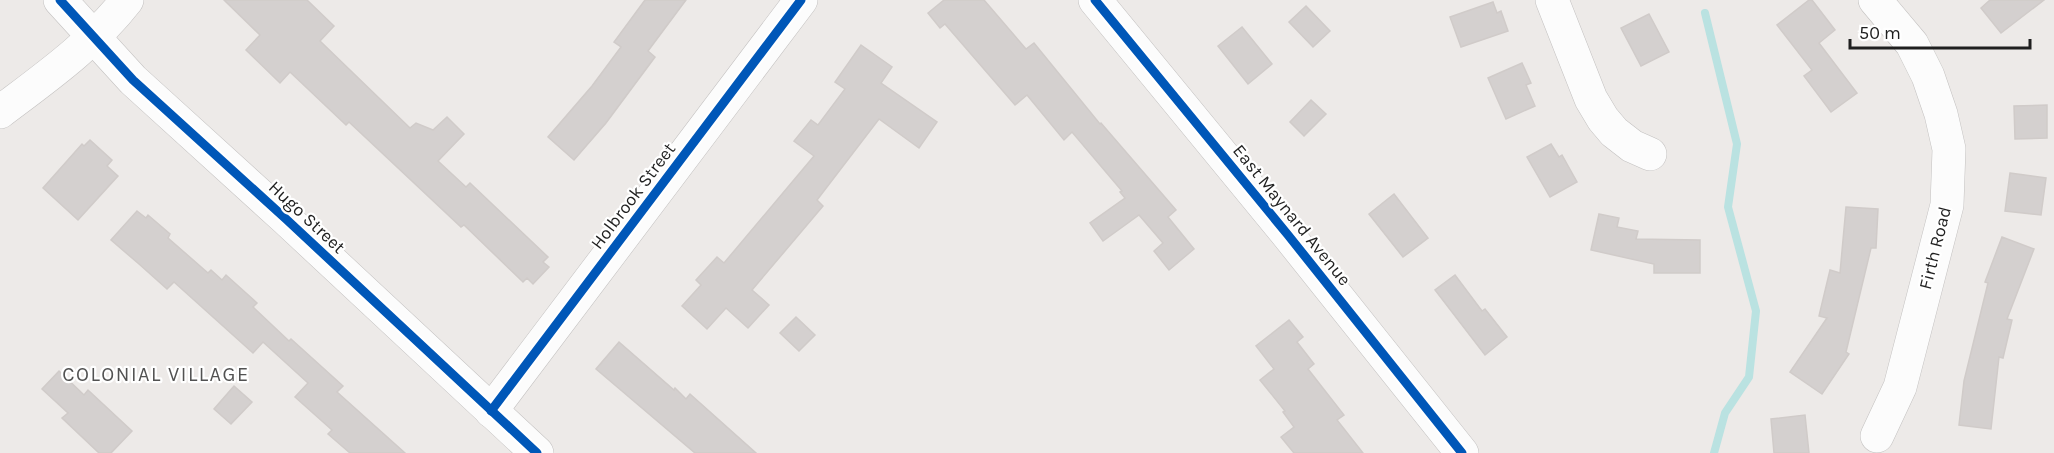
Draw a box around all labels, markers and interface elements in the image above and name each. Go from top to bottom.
scale bar [1850,12,2030,50]
text: 50 m [1859,22,1901,44]
street label: Holbrook Street [586,138,680,254]
street label: East Maynard Avenue [1228,140,1356,290]
street label: Hugo Street [264,176,350,258]
street label: Firth Road [1914,204,1956,292]
district label: COLONIAL VILLAGE [62,363,250,386]

